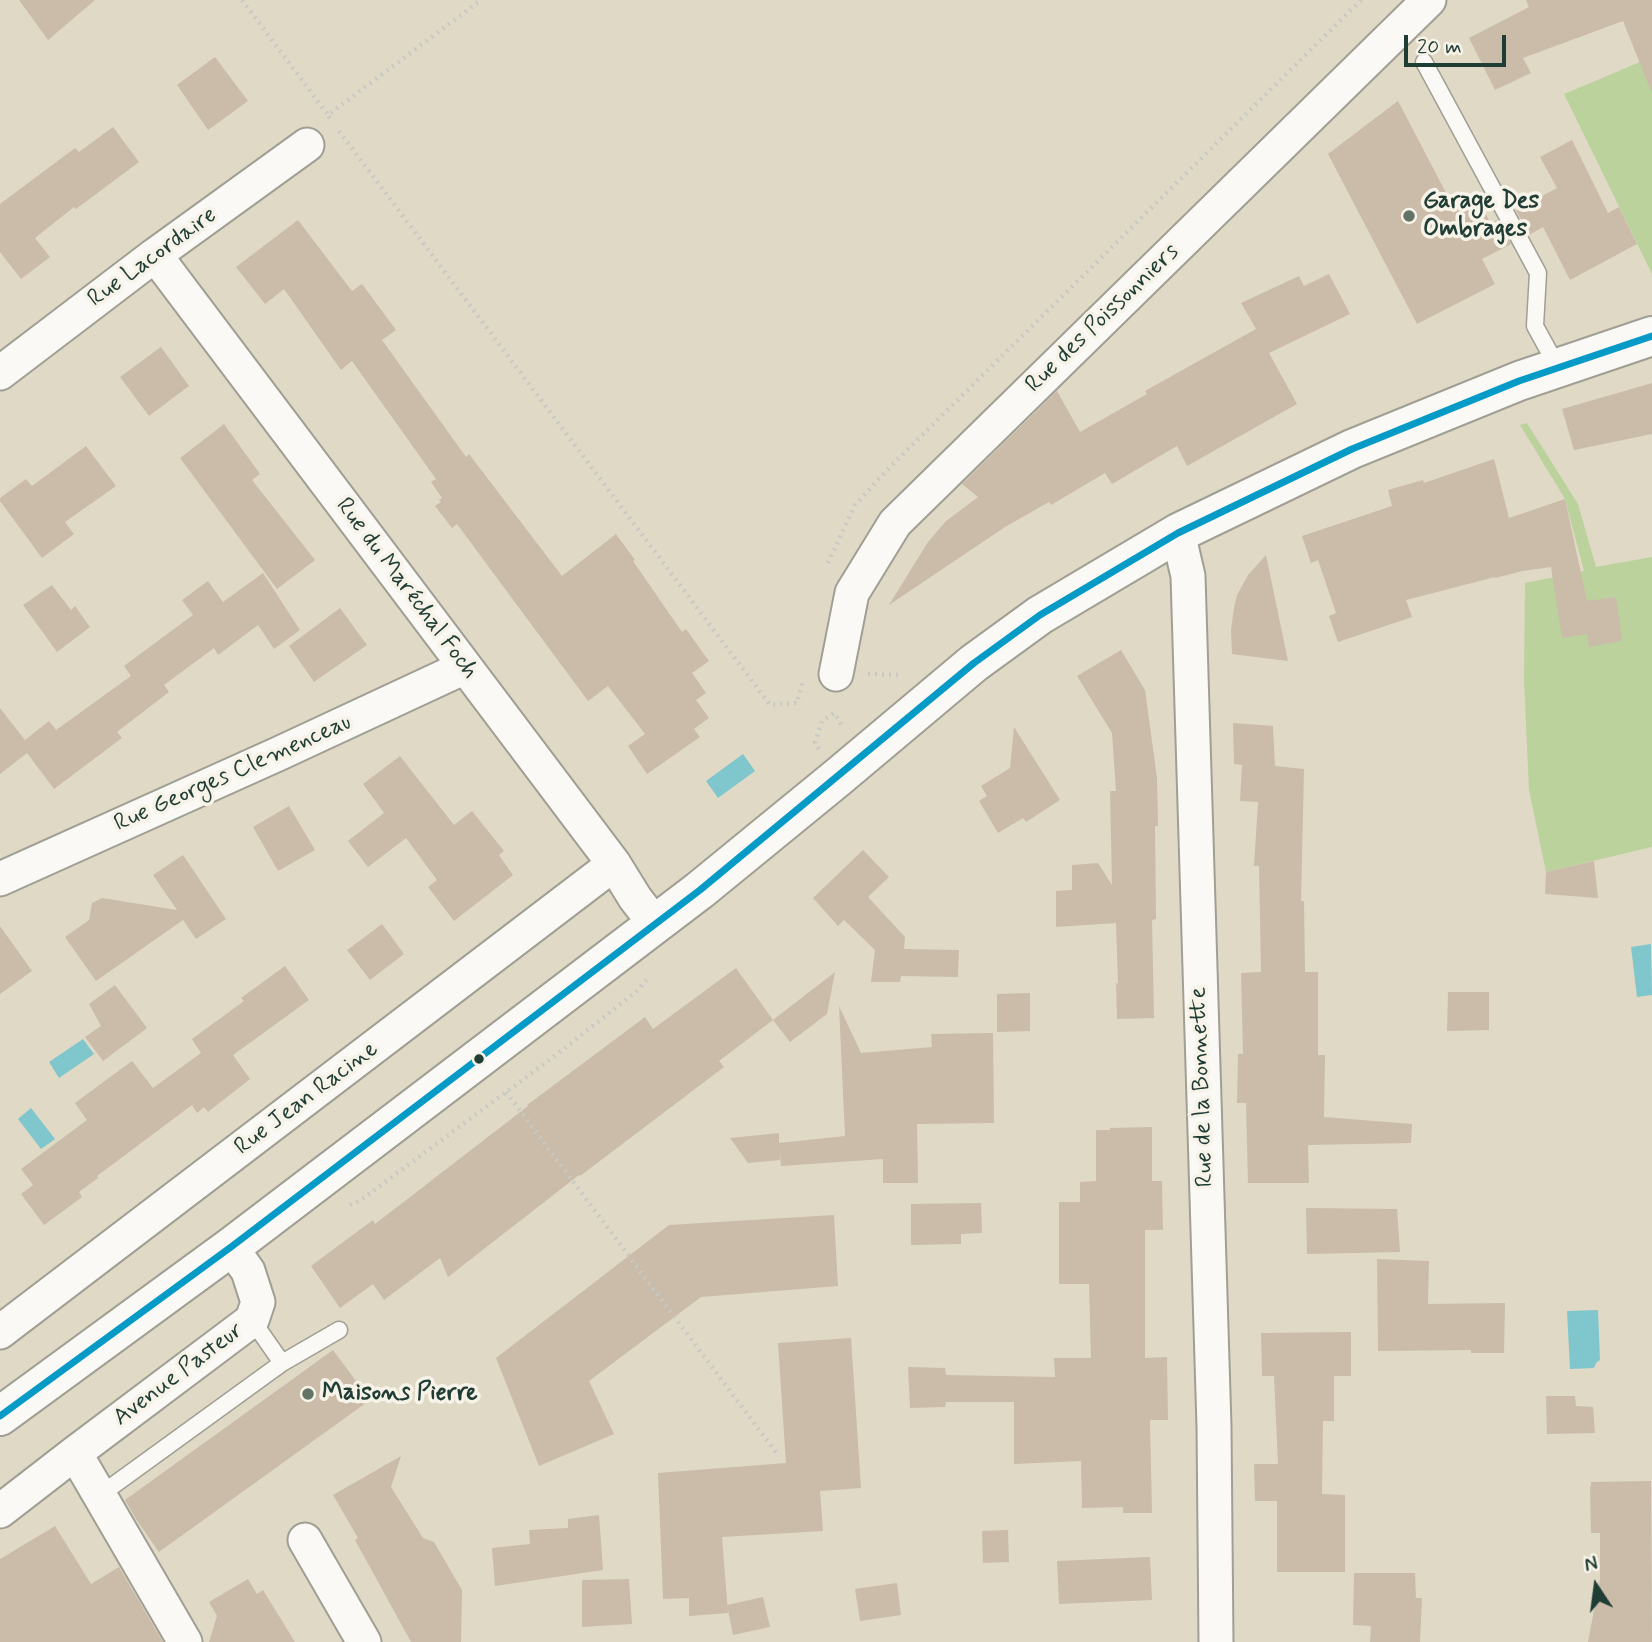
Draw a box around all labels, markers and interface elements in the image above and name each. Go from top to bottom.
scale bar [1407,21,1508,65]
text: 20 m [1417,33,1462,61]
place label: Garage Des Ombrages [1423,188,1539,244]
street label: Rue Lacordaire [83,202,223,314]
marker: Garage Des Ombrages [1401,208,1417,224]
street label: Rue des Poissonniers [1020,238,1186,400]
street label: Rue du Maréchal Foch [329,493,483,685]
street label: Rue Georges Clemenceau [110,709,356,839]
street label: Rue de la Bonnette [1185,986,1221,1188]
street label: Rue Jean Racine [229,1036,385,1162]
unlabelled marker [472,1052,486,1066]
street label: Avenue Pasteur [108,1317,250,1433]
place label: Maisons Pierre [322,1380,478,1408]
marker: Maisons Pierre [300,1386,316,1402]
north arrow [1561,1551,1631,1621]
text: N [1582,1551,1600,1579]

